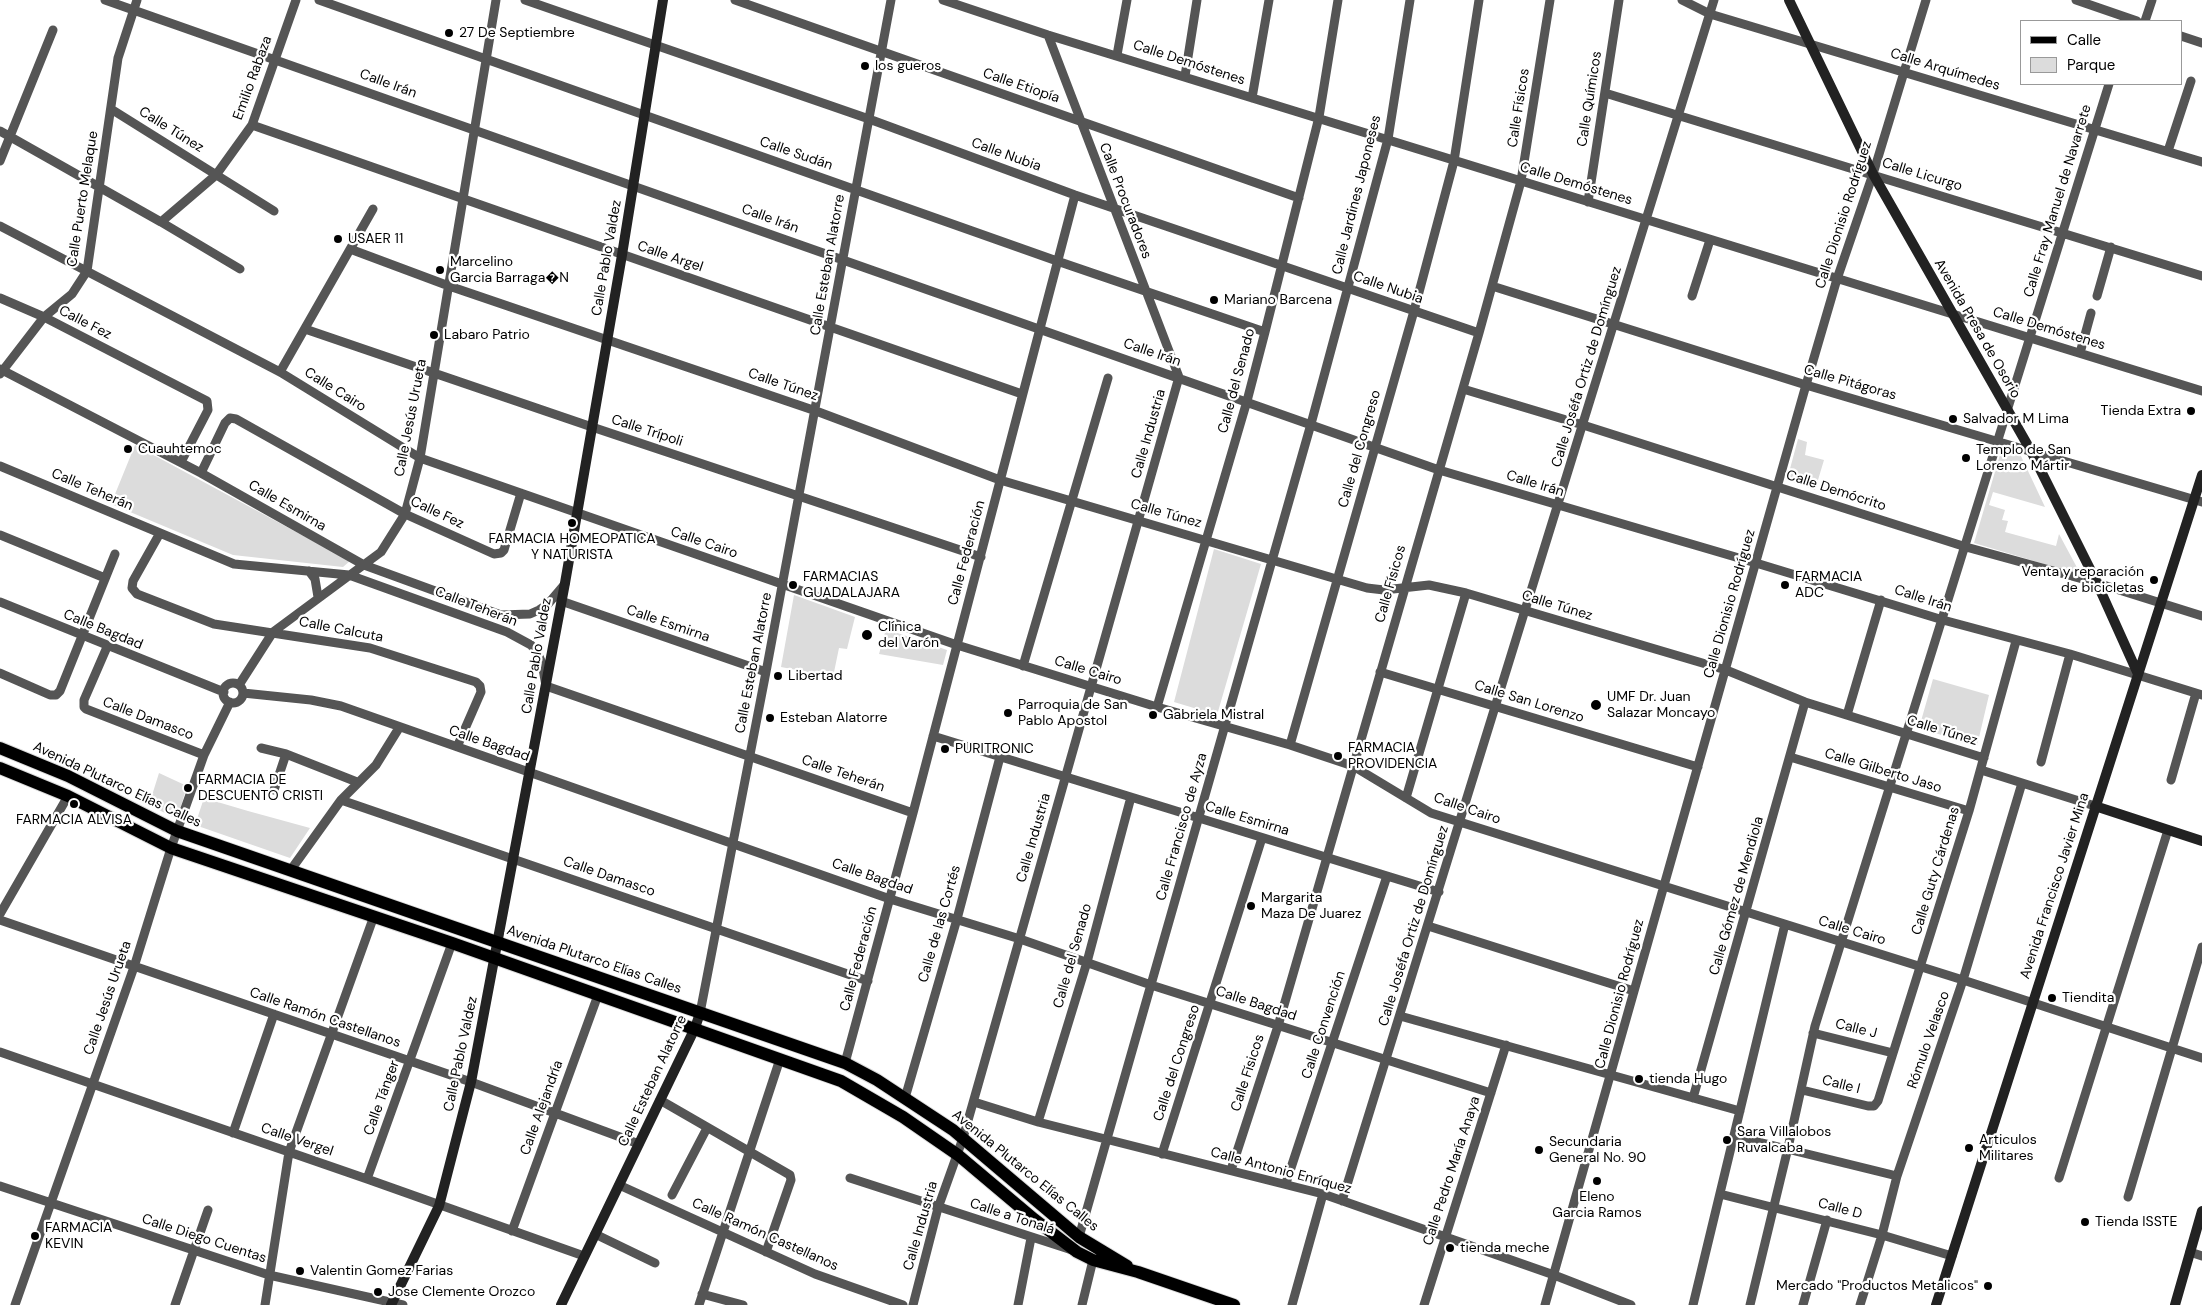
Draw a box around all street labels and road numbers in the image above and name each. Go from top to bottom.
street label: Emilio Rabaza [230,34,276,122]
street label: Calle Demóstenes [1131,37,1247,89]
street label: Calle Arquímedes [1888,45,2002,95]
street label: Calle Químicos [1574,50,1606,148]
street label: Calle Etiopía [980,65,1062,107]
street label: Calle Irán [357,66,419,102]
street label: Calle Físicos [1504,67,1534,149]
street label: Calle Túnez [136,103,206,157]
street label: Calle Fray Manuel de Navarrete [2021,103,2095,299]
street label: Calle Jardines Japoneses [1329,114,1385,276]
street label: Calle Puerto Melaque [64,130,102,268]
street label: Calle Sudán [757,134,835,174]
street label: Calle Nubia [969,135,1043,175]
street label: Calle Dionisio Rodríguez [1812,139,1876,291]
street label: Calle Procuradores [1095,141,1155,261]
street label: Calle Licurgo [1880,155,1964,195]
street label: Calle Demóstenes [1518,159,1634,209]
street label: Calle Esteban Alatorre [807,193,849,337]
street label: Calle Pablo Valdez [589,199,625,317]
street label: Calle Irán [739,201,801,237]
street label: Calle Argel [635,238,705,276]
street label: Avenida Presa de Osorio [1930,256,2024,402]
street label: Calle Joséfa Ortiz de Domínguez [1548,265,1626,469]
street label: Calle Nubia [1351,268,1425,308]
street label: Calle Fez [56,303,114,343]
street label: Calle Demóstenes [1991,304,2107,354]
street label: Calle del Senado [1215,327,1259,435]
street label: Calle Irán [1121,335,1183,371]
street label: Calle Jesús Urueta [391,358,431,478]
street label: Calle Pitágoras [1802,362,1898,404]
street label: Calle Cairo [301,364,369,416]
street label: Calle Túnez [746,365,820,405]
street label: Calle Industria [1128,387,1170,481]
street label: Calle del Congreso [1335,388,1385,510]
street label: Calle Trípoli [609,412,685,450]
street label: Calle Teherán [49,465,135,515]
street label: Calle Irán [1504,467,1566,501]
street label: Calle Demócrito [1784,467,1888,515]
street label: Calle Esmirna [245,477,329,535]
street label: Calle Fez [408,493,466,533]
street label: Calle Túnez [1129,496,1203,532]
street label: Calle Federación [945,499,989,607]
street label: Calle Cairo [668,524,740,562]
street label: Calle Dionisio Rodríguez [1701,528,1759,680]
street label: Calle Físicos [1372,543,1410,625]
street label: Calle Irán [1892,582,1954,616]
street label: Calle Teherán [432,584,520,630]
street label: Calle Túnez [1520,587,1594,625]
street label: Calle Esteban Alatorre [732,591,776,735]
street label: Calle Pablo Valdez [519,597,555,715]
street label: Calle Esmirna [624,602,712,646]
street label: Calle Bagdad [61,606,145,654]
street label: Calle Calcuta [297,614,385,646]
street label: Calle Cairo [1052,653,1124,689]
street label: Calle San Lorenzo [1472,677,1586,727]
street label: Calle Damasco [100,694,196,744]
street label: Calle Túnez [1905,712,1979,750]
street label: Calle Bagdad [446,722,532,766]
street label: Avenida Plutarco Elías Calles [30,739,204,831]
street label: Calle Gilberto Jaso [1822,745,1944,797]
street label: Calle Francisco de Ayza [1153,751,1211,903]
street label: Calle Teherán [799,752,887,796]
street label: Calle Cairo [1431,790,1503,828]
street label: Calle Industria [1013,791,1055,885]
street label: Avenida Francisco Javier Mina [2017,791,2093,981]
street label: Calle Esmirna [1203,798,1291,840]
street label: Calle Guty Cárdenas [1908,805,1964,937]
street label: Calle Gómez de Mendiola [1706,815,1768,977]
street label: Calle Joséfa Ortiz de Domínguez [1375,824,1453,1028]
street label: Calle Damasco [561,853,657,901]
street label: Calle Bagdad [829,855,915,899]
street label: Calle de las Cortés [915,863,965,985]
street label: Calle del Senado [1050,902,1096,1010]
street label: Calle Federación [837,905,881,1013]
street label: Calle Cairo [1816,913,1888,949]
street label: Calle Dionisio Rodríguez [1592,917,1648,1071]
street label: Avenida Plutarco Elías Calles [504,922,684,998]
street label: Calle Jesús Urueta [81,939,135,1057]
street label: Calle Convención [1299,969,1349,1081]
street label: Calle Bagdad [1213,983,1299,1025]
street label: Calle Ramón Castellanos [247,984,403,1052]
street label: Rómulo Velasco [1904,989,1954,1091]
street label: Calle Pablo Valdez [441,995,481,1113]
street label: Calle del Congreso [1150,1003,1204,1123]
street label: Calle Esteban Alatorre [615,1013,691,1149]
street label: Calle J [1833,1016,1879,1042]
street label: Calle Físicos [1228,1032,1268,1114]
street label: Calle Tánger [361,1058,403,1138]
street label: Calle Alejandría [517,1058,567,1158]
street label: Calle I [1820,1072,1862,1098]
street label: Calle Pedro María Anaya [1420,1094,1484,1248]
street label: Avenida Plutarco Elías Calles [948,1107,1102,1235]
street label: Calle Vergel [259,1120,335,1160]
street label: Calle Antonio Enríquez [1209,1144,1353,1198]
street label: Calle Industria [900,1179,942,1273]
street label: Calle Ramón Castellanos [689,1195,841,1275]
street label: Calle a Tonalá [967,1195,1057,1239]
street label: Calle D [1816,1195,1864,1223]
street label: Calle Diego Cuentas [139,1211,269,1267]

